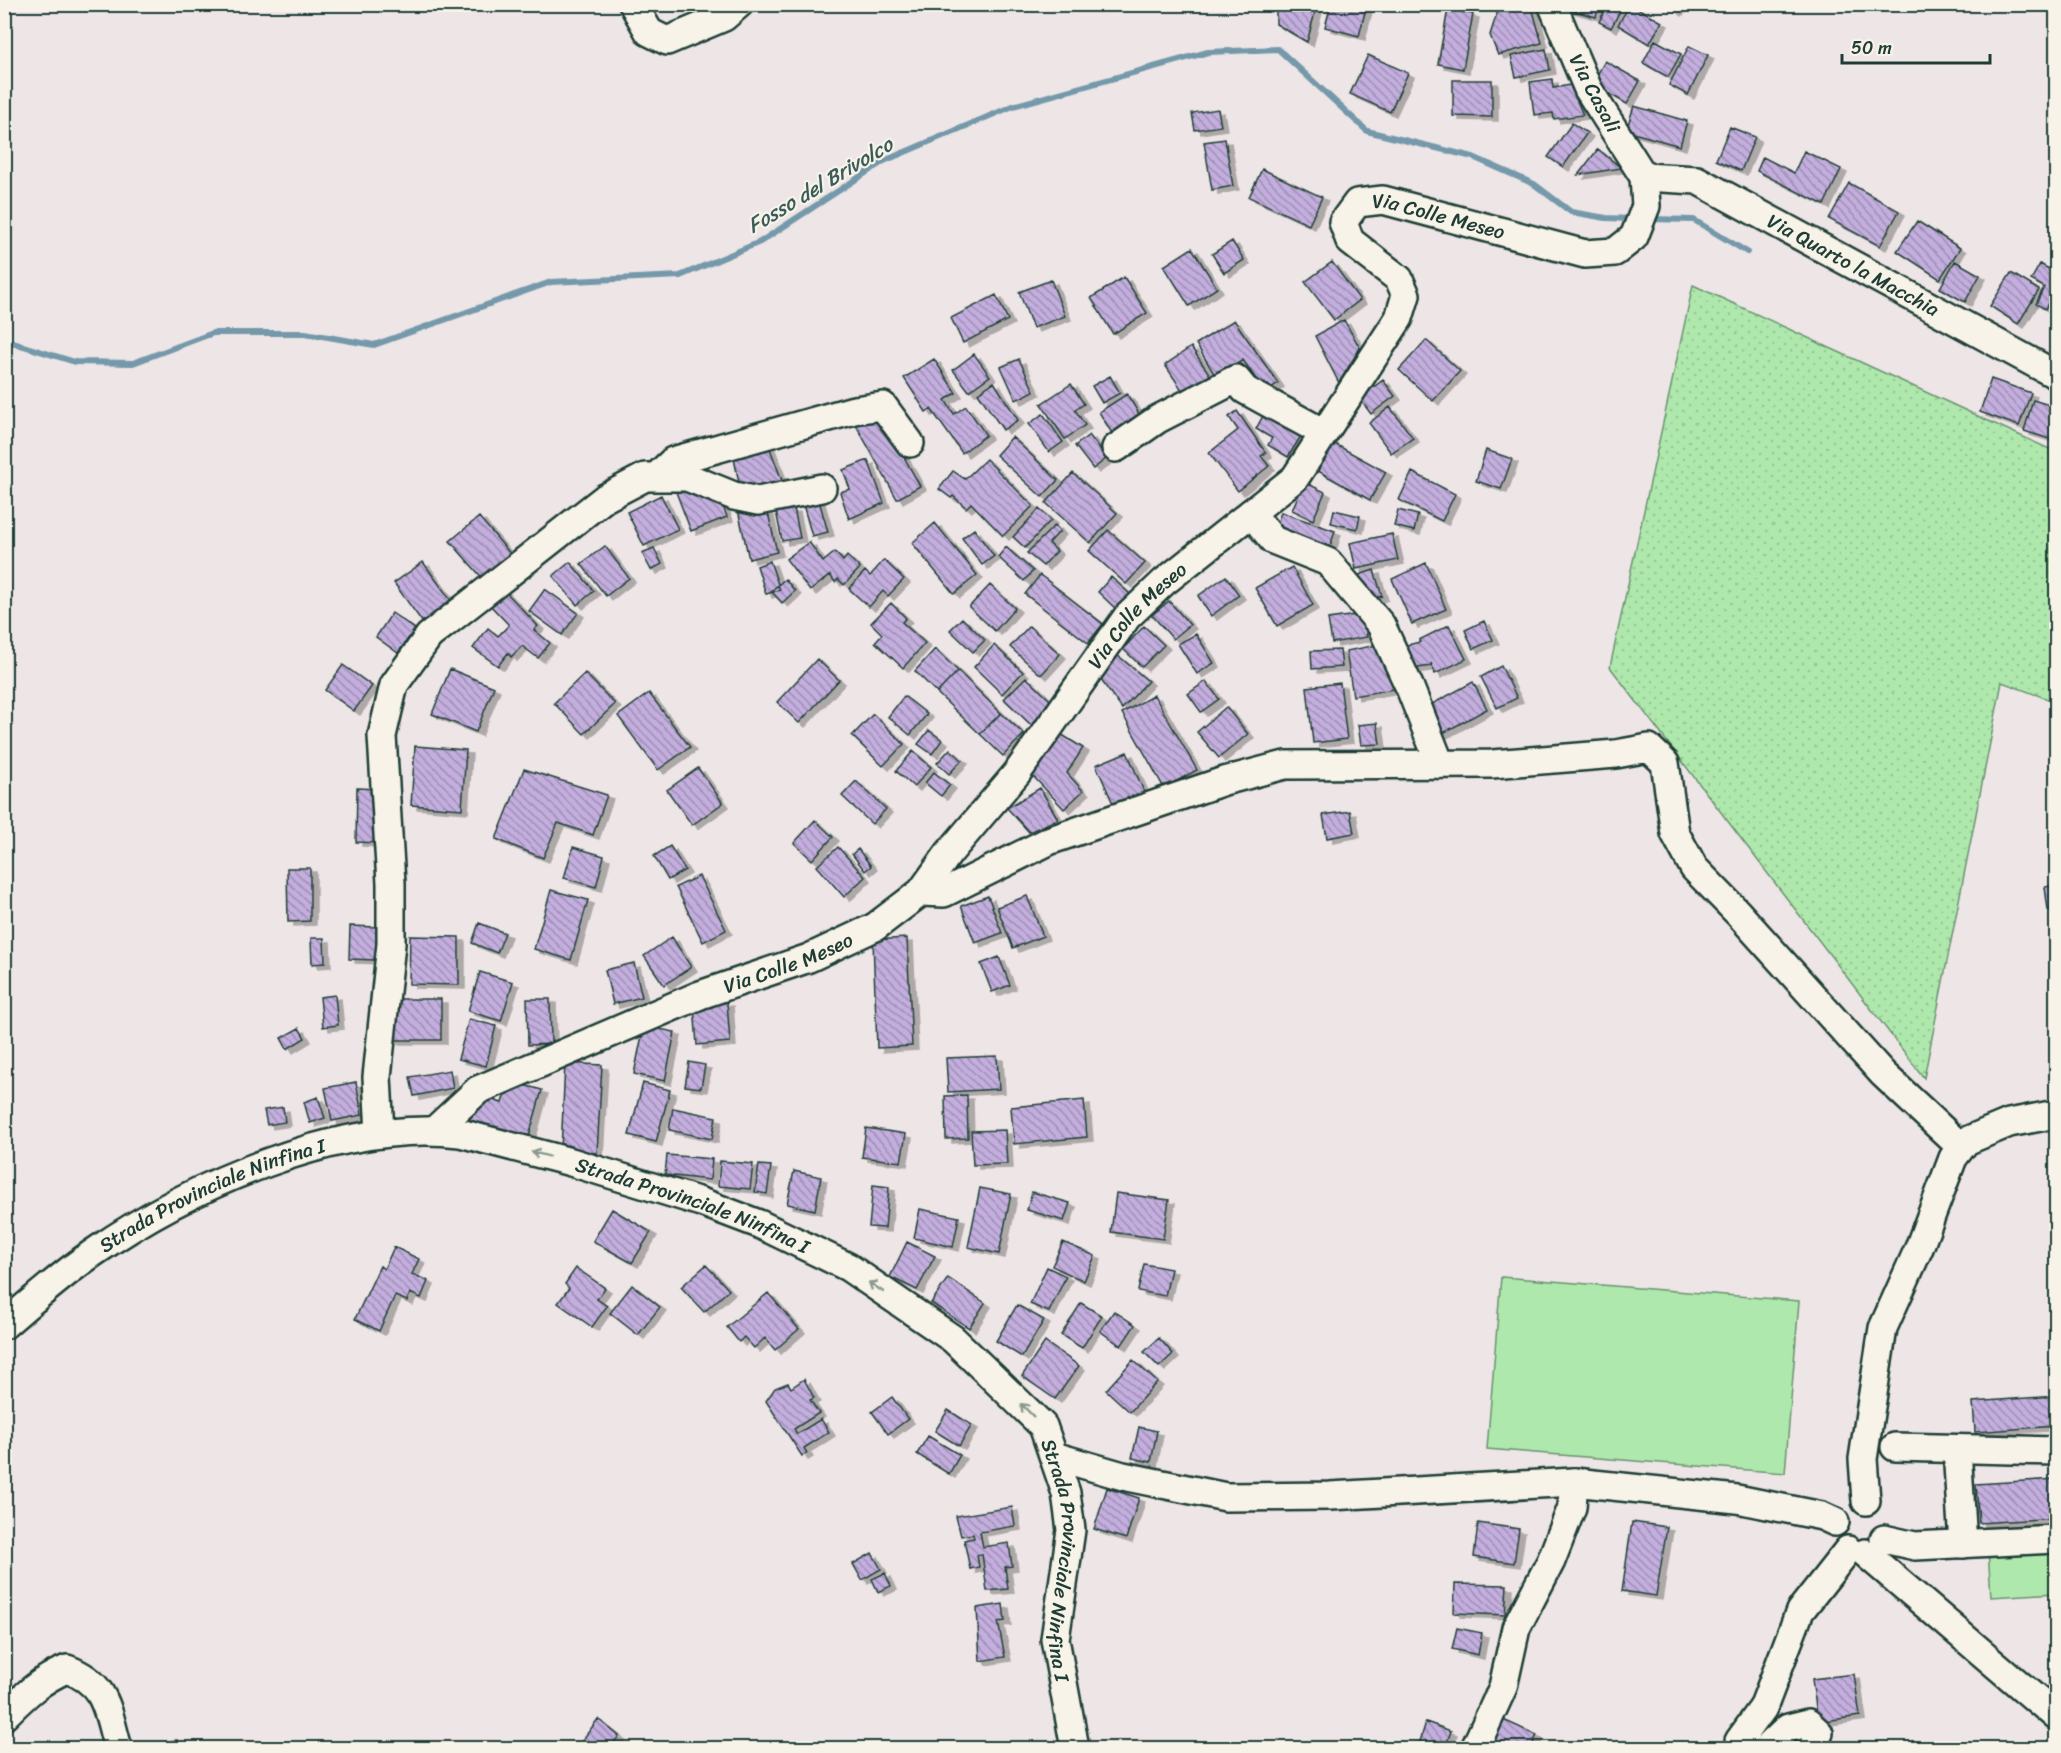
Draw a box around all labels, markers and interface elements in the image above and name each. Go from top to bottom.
scale bar [1842,27,1990,65]
text: 50 m [1851,32,1892,64]
street label: Via Casali [1559,47,1631,141]
water label: Fosso del Brivolco [739,125,902,244]
street label: Via Colle Meseo [1370,183,1509,250]
street label: Via Quarto la Macchia [1760,204,1946,327]
street label: Via Colle Meseo [1078,553,1195,677]
street label: Via Colle Meseo [719,923,859,1004]
street label: Strada Provinciale Ninfina I [92,1128,330,1262]
street label: Strada Provinciale Ninfina I [571,1147,817,1264]
one-way arrow [531,1148,550,1160]
one-way arrow [868,1280,885,1293]
one-way arrow [1019,1402,1034,1417]
street label: Strada Provinciale Ninfina I [1031,1434,1088,1686]

